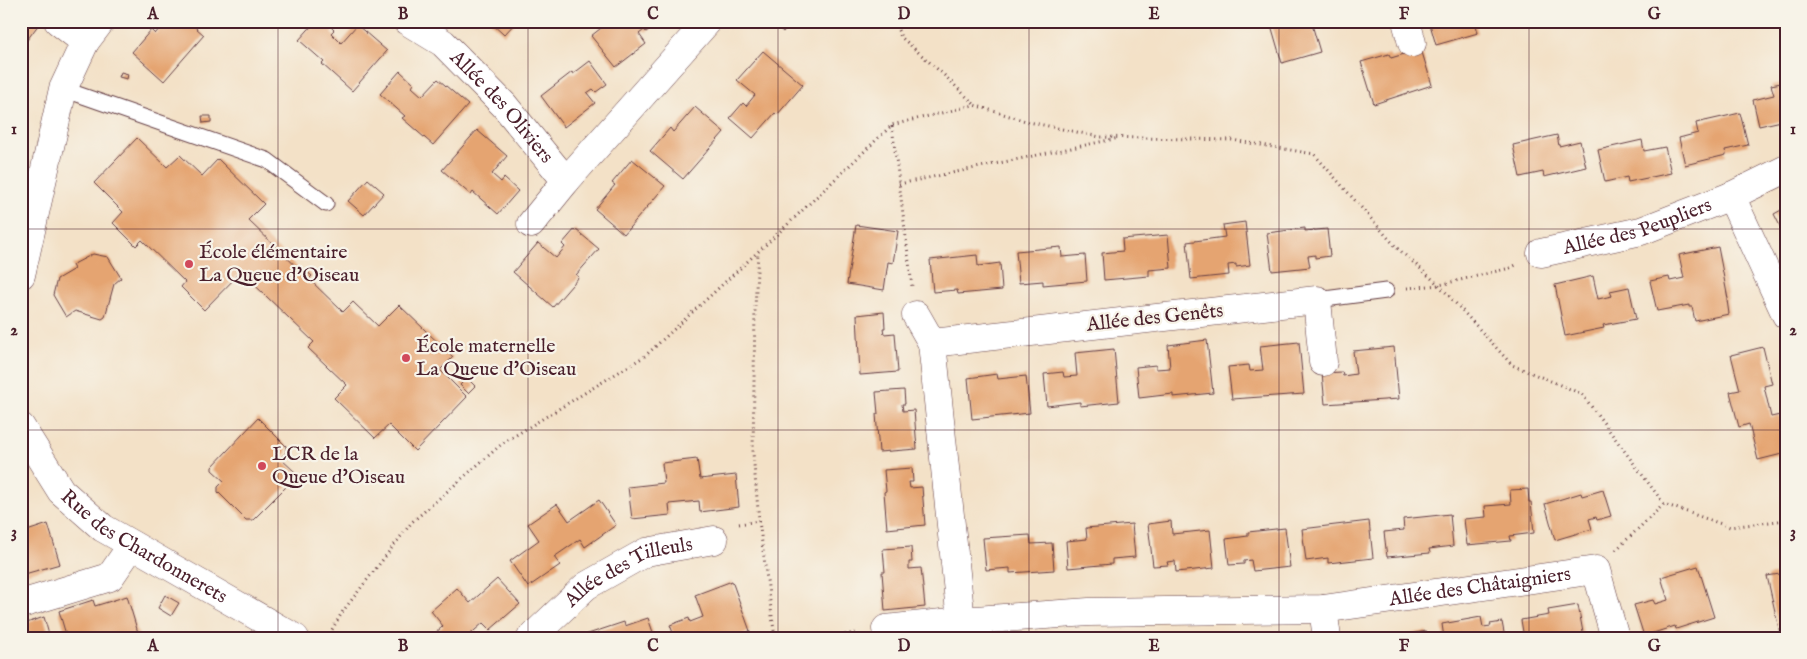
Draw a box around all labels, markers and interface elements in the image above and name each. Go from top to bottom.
text: A [147,5,160,25]
text: B [398,5,409,25]
text: C [647,5,659,25]
text: D [898,5,911,25]
text: E [1148,5,1160,25]
text: F [1399,5,1410,25]
text: G [1648,5,1661,25]
street label: Allée des Oliviers [444,44,559,168]
text: 1 [11,120,17,140]
text: 1 [1790,120,1796,140]
street label: Allée des Peupliers [1560,192,1715,261]
place label: École élémentaire La Queue d'Oiseau [199,240,359,288]
marker: École élémentaire La Queue d'Oiseau [183,258,195,270]
street label: Allée des Genêts [1084,298,1225,338]
text: 2 [10,321,18,341]
text: 2 [1789,321,1797,341]
place label: École maternelle La Queue d'Oiseau [416,334,576,382]
marker: École maternelle La Queue d'Oiseau [400,352,412,364]
place label: LCR de la Queue d'Oiseau [272,442,405,490]
marker: LCR de la Queue d'Oiseau [256,460,268,472]
street label: Rue des Chardonnerets [56,484,232,609]
text: 3 [11,523,17,543]
text: 3 [1790,523,1796,543]
street label: Allée des Tilleuls [558,532,694,613]
street label: Allée des Châtaigniers [1386,561,1572,612]
text: A [147,637,160,657]
text: B [398,637,409,657]
text: C [647,637,659,657]
text: D [898,637,911,657]
text: E [1148,637,1160,657]
text: F [1399,637,1410,657]
text: G [1648,637,1661,657]

